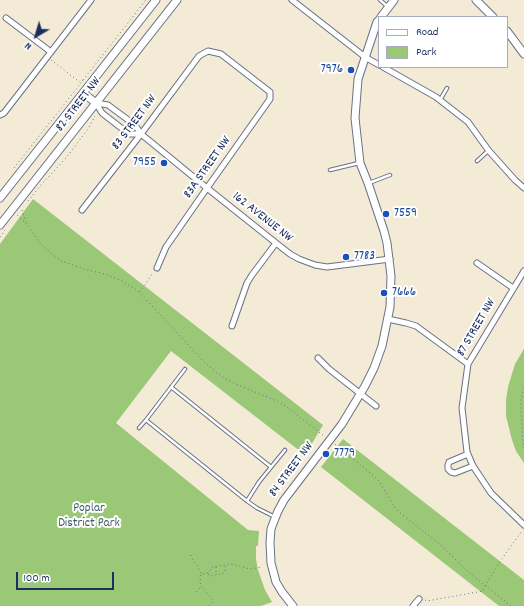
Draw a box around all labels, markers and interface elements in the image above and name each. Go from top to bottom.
north arrow [16,16,56,56]
legend [378,16,508,68]
text: Road [416,24,438,41]
text: N [22,37,36,53]
text: Park [416,44,436,61]
place label: 7976 [321,62,343,78]
marker: 7976 [346,65,356,75]
street label: 82 STREET NW [53,75,105,135]
street label: 83 STREET NW [109,92,161,154]
street label: 83A STREET NW [181,134,235,202]
place label: 7955 [133,155,156,171]
marker: 7955 [159,158,169,168]
street label: 162 AVENUE NW [229,190,295,246]
place label: 7559 [394,206,417,222]
marker: 7559 [381,209,391,219]
place label: 7783 [354,249,375,265]
marker: 7783 [341,252,351,262]
place label: 7666 [392,285,416,301]
marker: 7666 [379,288,389,298]
street label: 87 STREET NW [454,296,500,360]
street label: 84 STREET NW [266,439,318,501]
place label: 7779 [334,446,355,462]
marker: 7779 [321,449,331,459]
park label: Poplar District Park [58,501,120,532]
scale bar [18,564,116,590]
text: 100 m [23,570,50,587]

